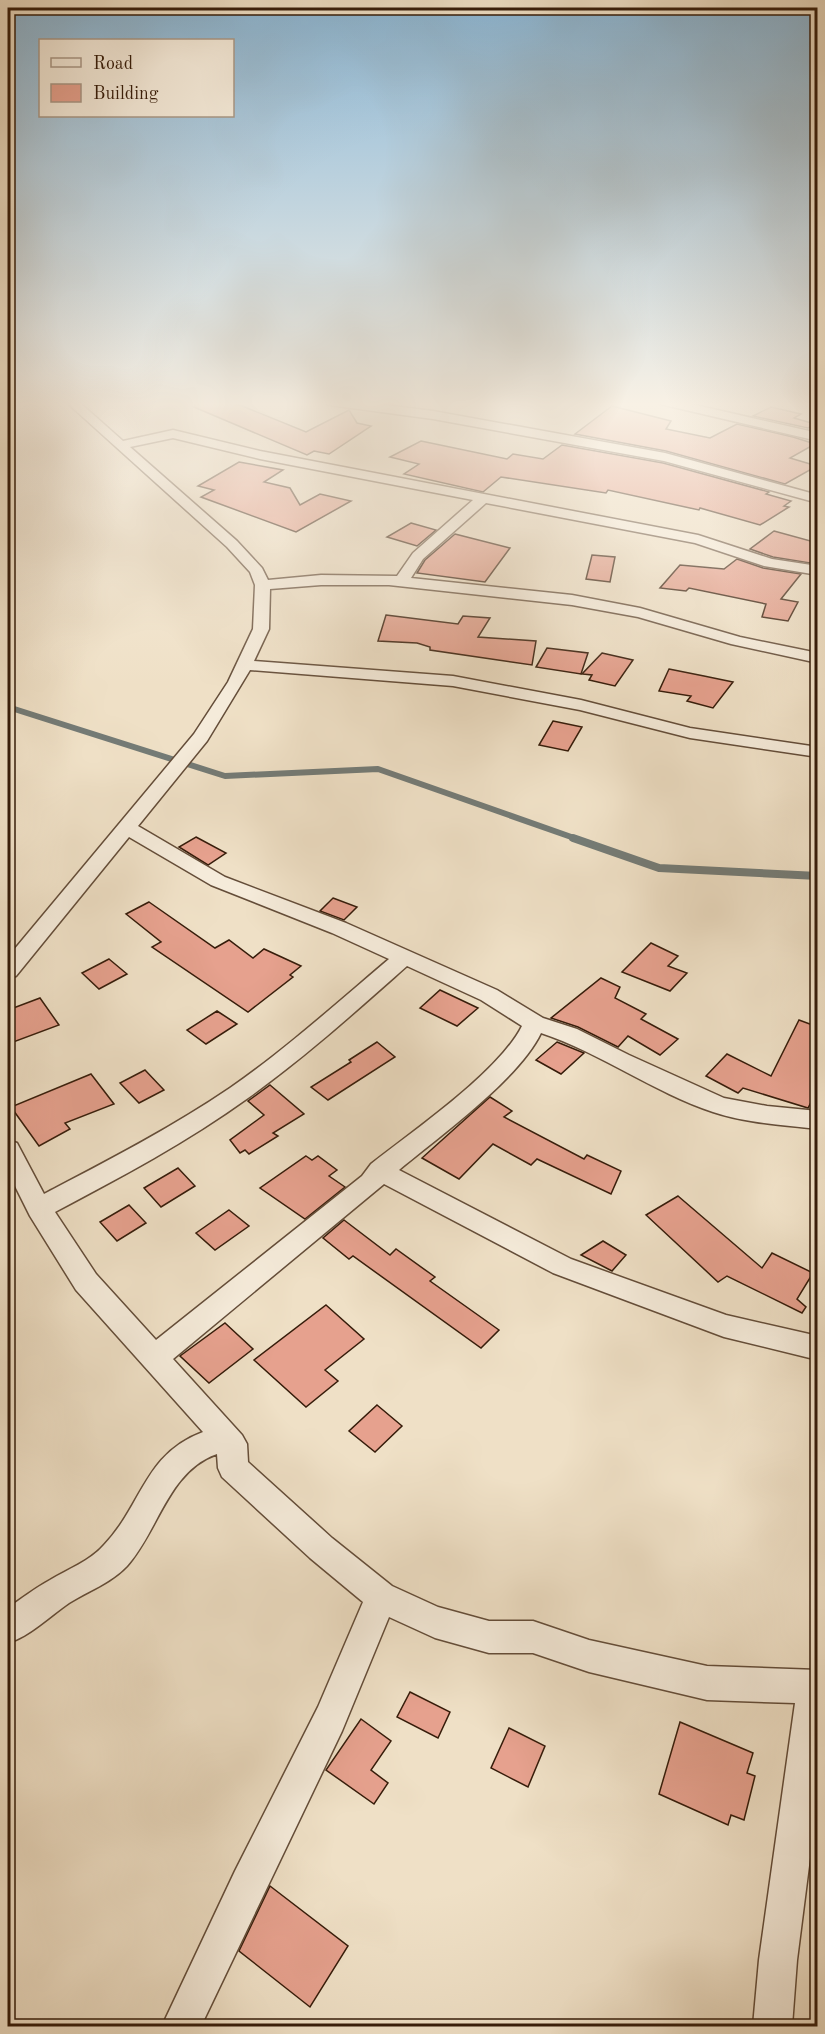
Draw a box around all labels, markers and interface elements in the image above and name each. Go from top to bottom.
legend [39,39,234,117]
text: Road [93,55,133,73]
text: Building [93,85,159,103]

